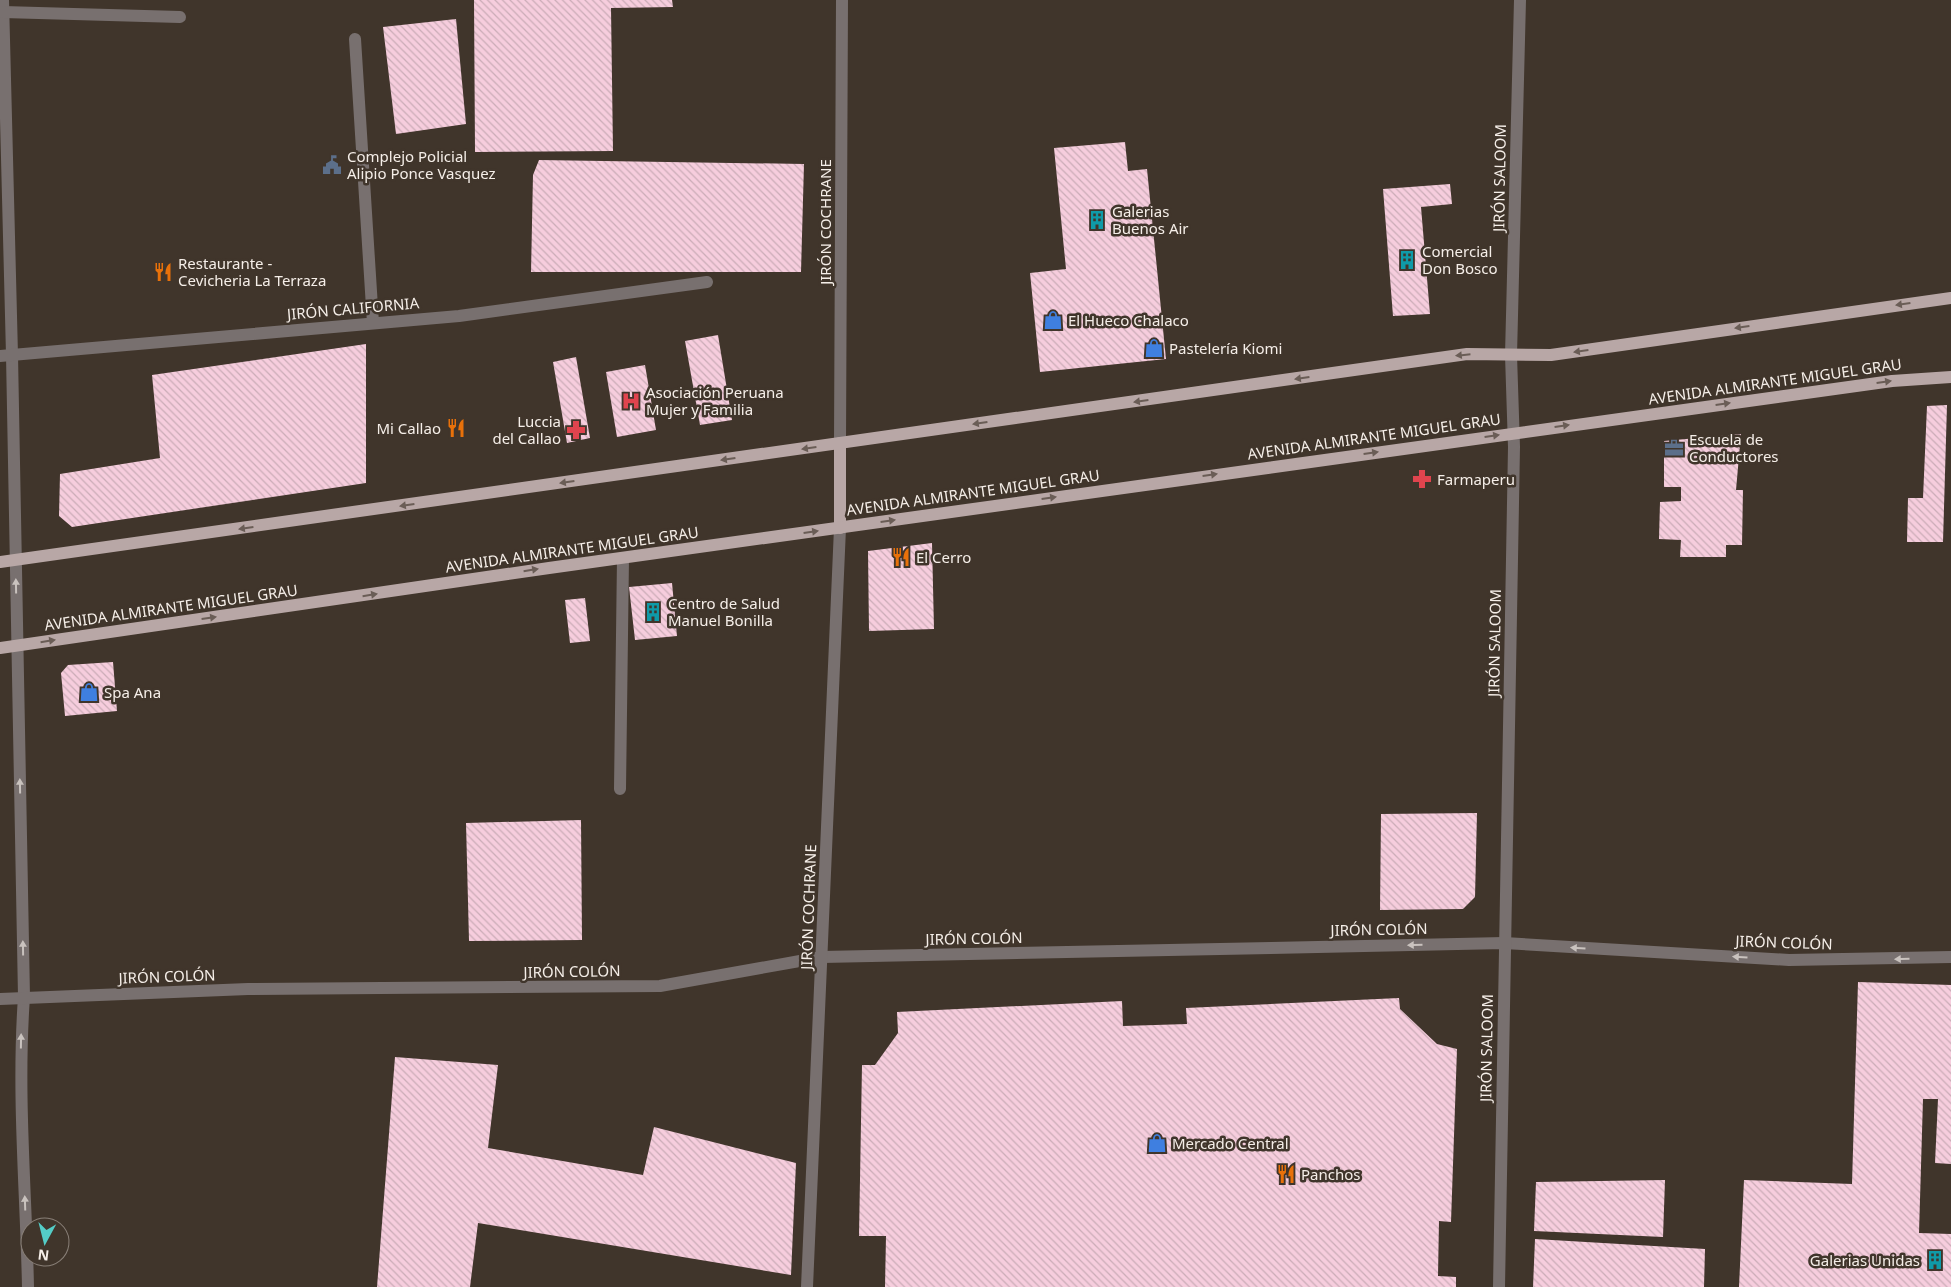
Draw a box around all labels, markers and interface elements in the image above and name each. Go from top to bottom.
street label: JIRÓN SALOOM [1488,124,1510,234]
place label: Complejo Policial Alipio Ponce Vasquez [347,146,496,183]
public building icon: Complejo Policial Alipio Ponce Vasquez [321,154,343,176]
street label: JIRÓN COCHRANE [815,159,835,287]
place label: Galerias Buenos Air [1112,201,1189,238]
building icon: Galerias Buenos Air [1086,209,1108,231]
place label: Comercial Don Bosco [1422,241,1497,278]
building icon: Comercial Don Bosco [1396,249,1418,271]
place label: Restaurante - Cevicheria La Terraza [178,253,326,290]
restaurant icon: Restaurante - Cevicheria La Terraza [152,261,174,283]
street label: JIRÓN CALIFORNIA [284,292,420,324]
one-way arrow [1894,301,1910,309]
shop icon: El Hueco Chalaco [1042,309,1064,331]
place label: El Hueco Chalaco [1068,310,1189,330]
one-way arrow [1733,324,1749,332]
shop icon: Pastelería Kiomi [1143,337,1165,359]
place label: Pastelería Kiomi [1169,338,1282,358]
one-way arrow [1573,348,1589,356]
one-way arrow [1454,351,1470,359]
street label: AVENIDA ALMIRANTE MIGUEL GRAU [1647,353,1903,409]
one-way arrow [1293,374,1309,382]
one-way arrow [1876,378,1892,386]
place label: Asociación Peruana Mujer y Familia [646,382,784,419]
hospital icon: Asociación Peruana Mujer y Familia [620,390,642,412]
one-way arrow [1132,397,1148,405]
one-way arrow [1715,400,1731,408]
street label: AVENIDA ALMIRANTE MIGUEL GRAU [1246,408,1502,464]
place label: Luccia del Callao [492,411,561,448]
restaurant icon: Mi Callao [445,417,467,439]
place label: Mi Callao [376,418,441,438]
pharmacy icon: Luccia del Callao [565,419,587,441]
one-way arrow [972,420,988,428]
one-way arrow [1554,422,1570,430]
place label: Escuela de Conductores [1689,429,1779,466]
one-way arrow [1484,432,1500,440]
office icon: Escuela de Conductores [1663,437,1685,459]
one-way arrow [800,444,816,452]
one-way arrow [1363,449,1379,457]
one-way arrow [720,455,736,463]
street label: AVENIDA ALMIRANTE MIGUEL GRAU [845,464,1101,520]
pharmacy icon: Farmaperu [1411,468,1433,490]
place label: Farmaperu [1437,469,1515,489]
one-way arrow [1202,471,1218,479]
one-way arrow [559,478,575,486]
one-way arrow [1041,494,1057,502]
one-way arrow [398,501,414,509]
one-way arrow [880,517,896,525]
street label: AVENIDA ALMIRANTE MIGUEL GRAU [444,521,700,577]
one-way arrow [237,524,253,532]
one-way arrow [804,527,820,535]
restaurant icon: El Cerro [890,546,912,568]
place label: El Cerro [916,547,971,567]
one-way arrow [523,566,539,574]
one-way arrow [12,577,20,593]
street label: AVENIDA ALMIRANTE MIGUEL GRAU [43,579,299,635]
street label: JIRÓN SALOOM [1483,589,1505,699]
one-way arrow [362,590,378,598]
place label: Centro de Salud Manuel Bonilla [668,593,780,630]
building icon: Centro de Salud Manuel Bonilla [642,601,664,623]
one-way arrow [201,614,217,622]
one-way arrow [41,637,57,645]
shop icon: Spa Ana [78,681,100,703]
place label: Spa Ana [104,682,161,702]
one-way arrow [16,778,24,794]
street label: JIRÓN COCHRANE [796,844,820,972]
street label: JIRÓN COLÓN [1328,918,1428,940]
street label: JIRÓN COLÓN [923,927,1023,949]
street label: JIRÓN COLÓN [1733,930,1833,954]
one-way arrow [19,940,27,956]
one-way arrow [1407,941,1423,949]
one-way arrow [1569,943,1585,951]
one-way arrow [1732,953,1748,961]
one-way arrow [1894,956,1910,964]
street label: JIRÓN COLÓN [521,960,621,982]
street label: JIRÓN COLÓN [116,964,216,988]
street label: JIRÓN SALOOM [1475,994,1497,1104]
one-way arrow [18,1033,26,1049]
shop icon: Mercado Central [1146,1132,1168,1154]
place label: Mercado Central [1172,1133,1289,1153]
restaurant icon: Panchos [1275,1163,1297,1185]
place label: Panchos [1301,1164,1361,1184]
one-way arrow [21,1195,29,1211]
north arrow [20,1217,70,1267]
text: N [37,1245,50,1266]
building icon: Galerias Unidas [1924,1249,1946,1271]
place label: Galerias Unidas [1810,1250,1920,1270]

